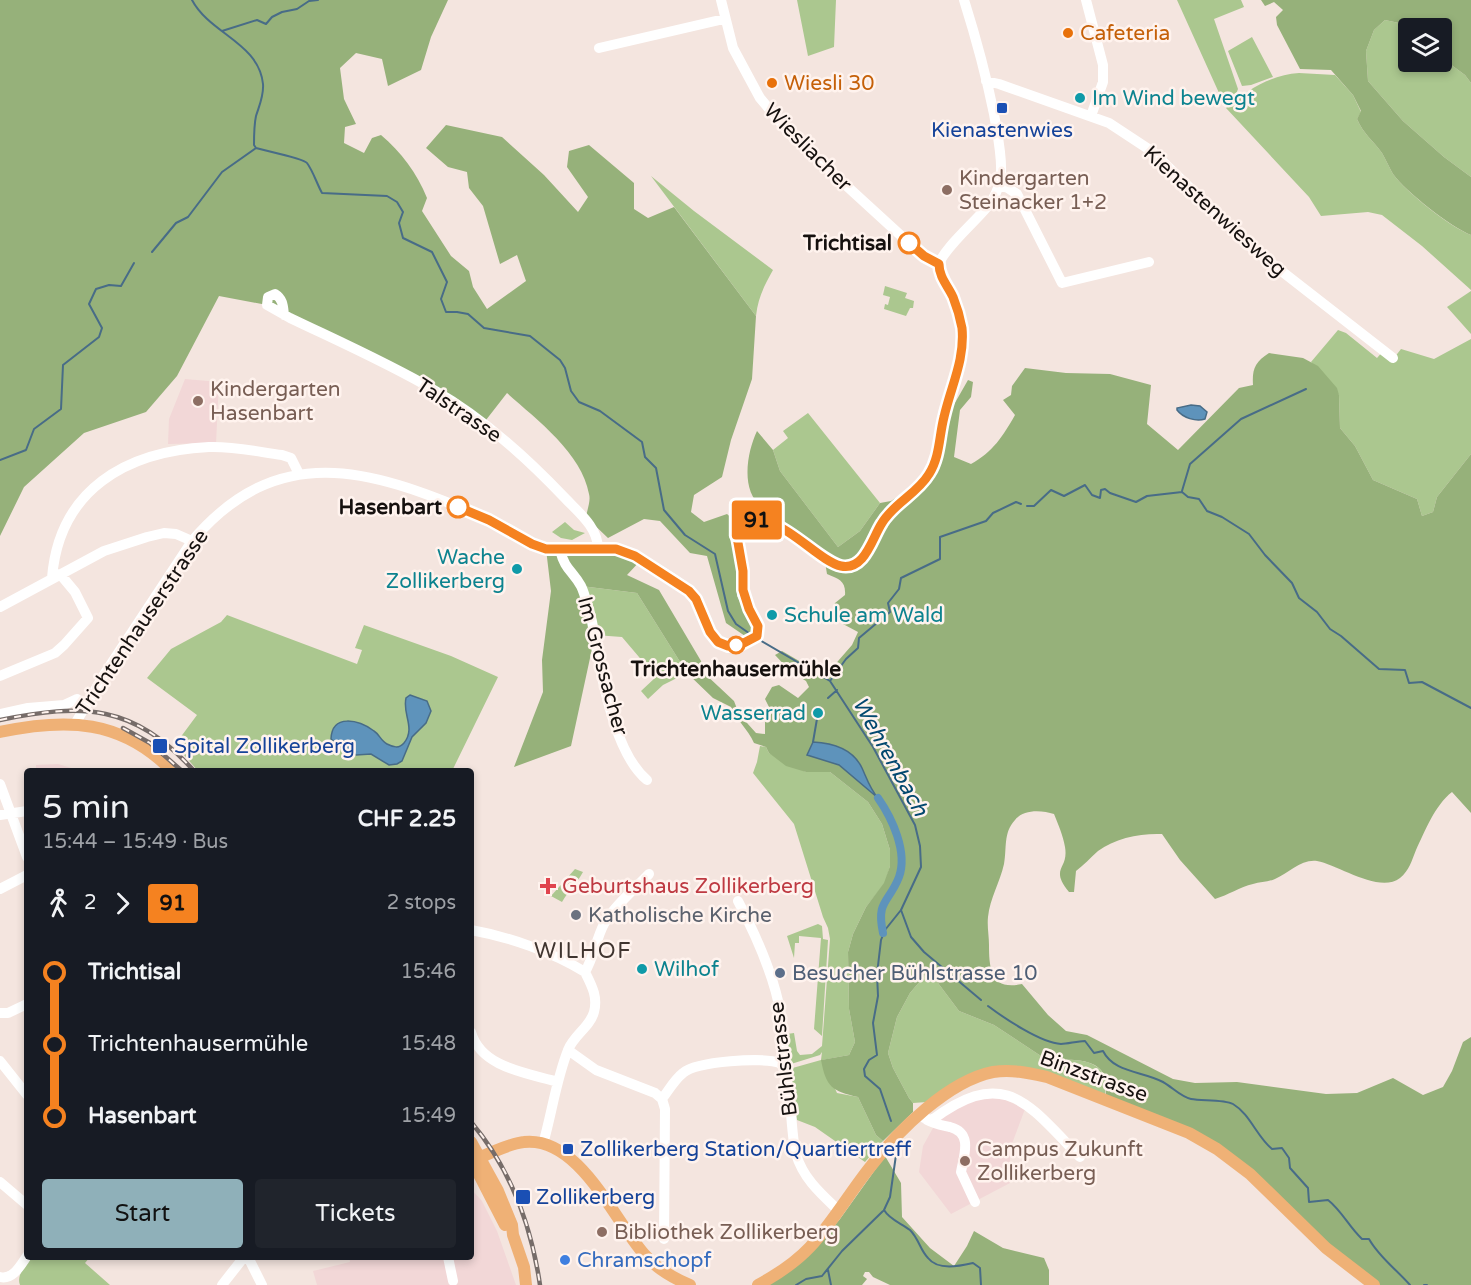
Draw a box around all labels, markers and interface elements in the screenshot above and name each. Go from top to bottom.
map controls [1398,18,1452,72]
button: layers [1398,18,1452,72]
place label: Cafeteria [1080,21,1170,46]
marker: Cafeteria [1061,26,1075,40]
place label: Wiesli 30 [784,71,875,96]
marker: Wiesli 30 [765,76,779,90]
place label: Im Wind bewegt [1092,86,1255,111]
marker: Im Wind bewegt [1073,91,1087,105]
street label: Wiesliacher [758,98,857,197]
marker: Kienastenwies [995,101,1009,115]
place label: Kienastenwies [931,118,1073,143]
street label: Kienastenwiesweg [1138,141,1291,282]
place label: Kindergarten Steinacker 1+2 [959,166,1107,215]
marker: Kindergarten Steinacker 1+2 [940,183,954,197]
place label: Trichtisal [802,231,892,256]
marker: Trichtisal [898,232,920,254]
street label: Talstrasse [411,373,506,448]
place label: Kindergarten Hasenbart [210,377,341,426]
marker: Kindergarten Hasenbart [191,394,205,408]
place label: Hasenbart [338,495,442,520]
marker: Hasenbart [447,496,469,518]
line badge: 91 [730,500,784,540]
text: 91 [744,508,770,533]
street label: Trichtenhauserstrasse [71,525,214,720]
place label: Wache Zollikerberg [386,545,505,594]
marker: Wache Zollikerberg [510,562,524,576]
street label: Im Grossacher [572,594,633,738]
place label: Schule am Wald [784,603,943,628]
marker: Schule am Wald [765,608,779,622]
marker: Trichtenhausermühle [727,636,745,654]
place label: Trichtenhausermühle [630,657,841,682]
water label: Wehrenbach [847,692,934,821]
place label: Wasserrad [701,701,806,726]
marker: Wasserrad [811,706,825,720]
place label: Spital Zollikerberg [174,734,355,759]
marker: Spital Zollikerberg [151,737,169,755]
text: 5 min [42,788,130,827]
text: CHF 2.25 [358,806,456,832]
text: 15:44 – 15:49 · Bus [42,830,228,854]
place label: Geburtshaus Zollikerberg [562,874,814,899]
marker: Geburtshaus Zollikerberg [539,877,557,895]
icon: walk [42,887,75,920]
icon: forward [106,887,139,920]
text: 2 [84,891,97,915]
text: 91 [160,891,186,916]
text: 2 stops [387,891,456,915]
place label: Katholische Kirche [588,903,772,928]
marker: Katholische Kirche [569,908,583,922]
district label: WILHOF [534,938,632,964]
place label: Wilhof [654,957,719,982]
text: Trichtisal [88,959,181,985]
text: 15:46 [401,960,456,984]
place label: Besucher Bühlstrasse 10 [792,961,1038,986]
marker: Wilhof [635,962,649,976]
marker: Besucher Bühlstrasse 10 [773,966,787,980]
street label: Bühlstrasse [764,1000,803,1118]
text: Trichtenhausermühle [88,1031,308,1057]
text: 15:48 [401,1032,456,1056]
street label: Binzstrasse [1037,1045,1151,1108]
text: Hasenbart [88,1103,196,1129]
text: 15:49 [401,1104,456,1128]
place label: Zollikerberg Station/Quartiertreff [580,1137,912,1162]
place label: Campus Zukunft Zollikerberg [977,1137,1143,1186]
marker: Zollikerberg Station/Quartiertreff [561,1142,575,1156]
marker: Campus Zukunft Zollikerberg [958,1154,972,1168]
button: Start [42,1179,243,1248]
button: Tickets [255,1179,456,1248]
place label: Zollikerberg [536,1185,655,1210]
marker: Zollikerberg [514,1188,532,1206]
place label: Bibliothek Zollikerberg [614,1220,839,1245]
marker: Bibliothek Zollikerberg [595,1225,609,1239]
place label: Chramschopf [577,1248,712,1273]
marker: Chramschopf [558,1253,572,1267]

